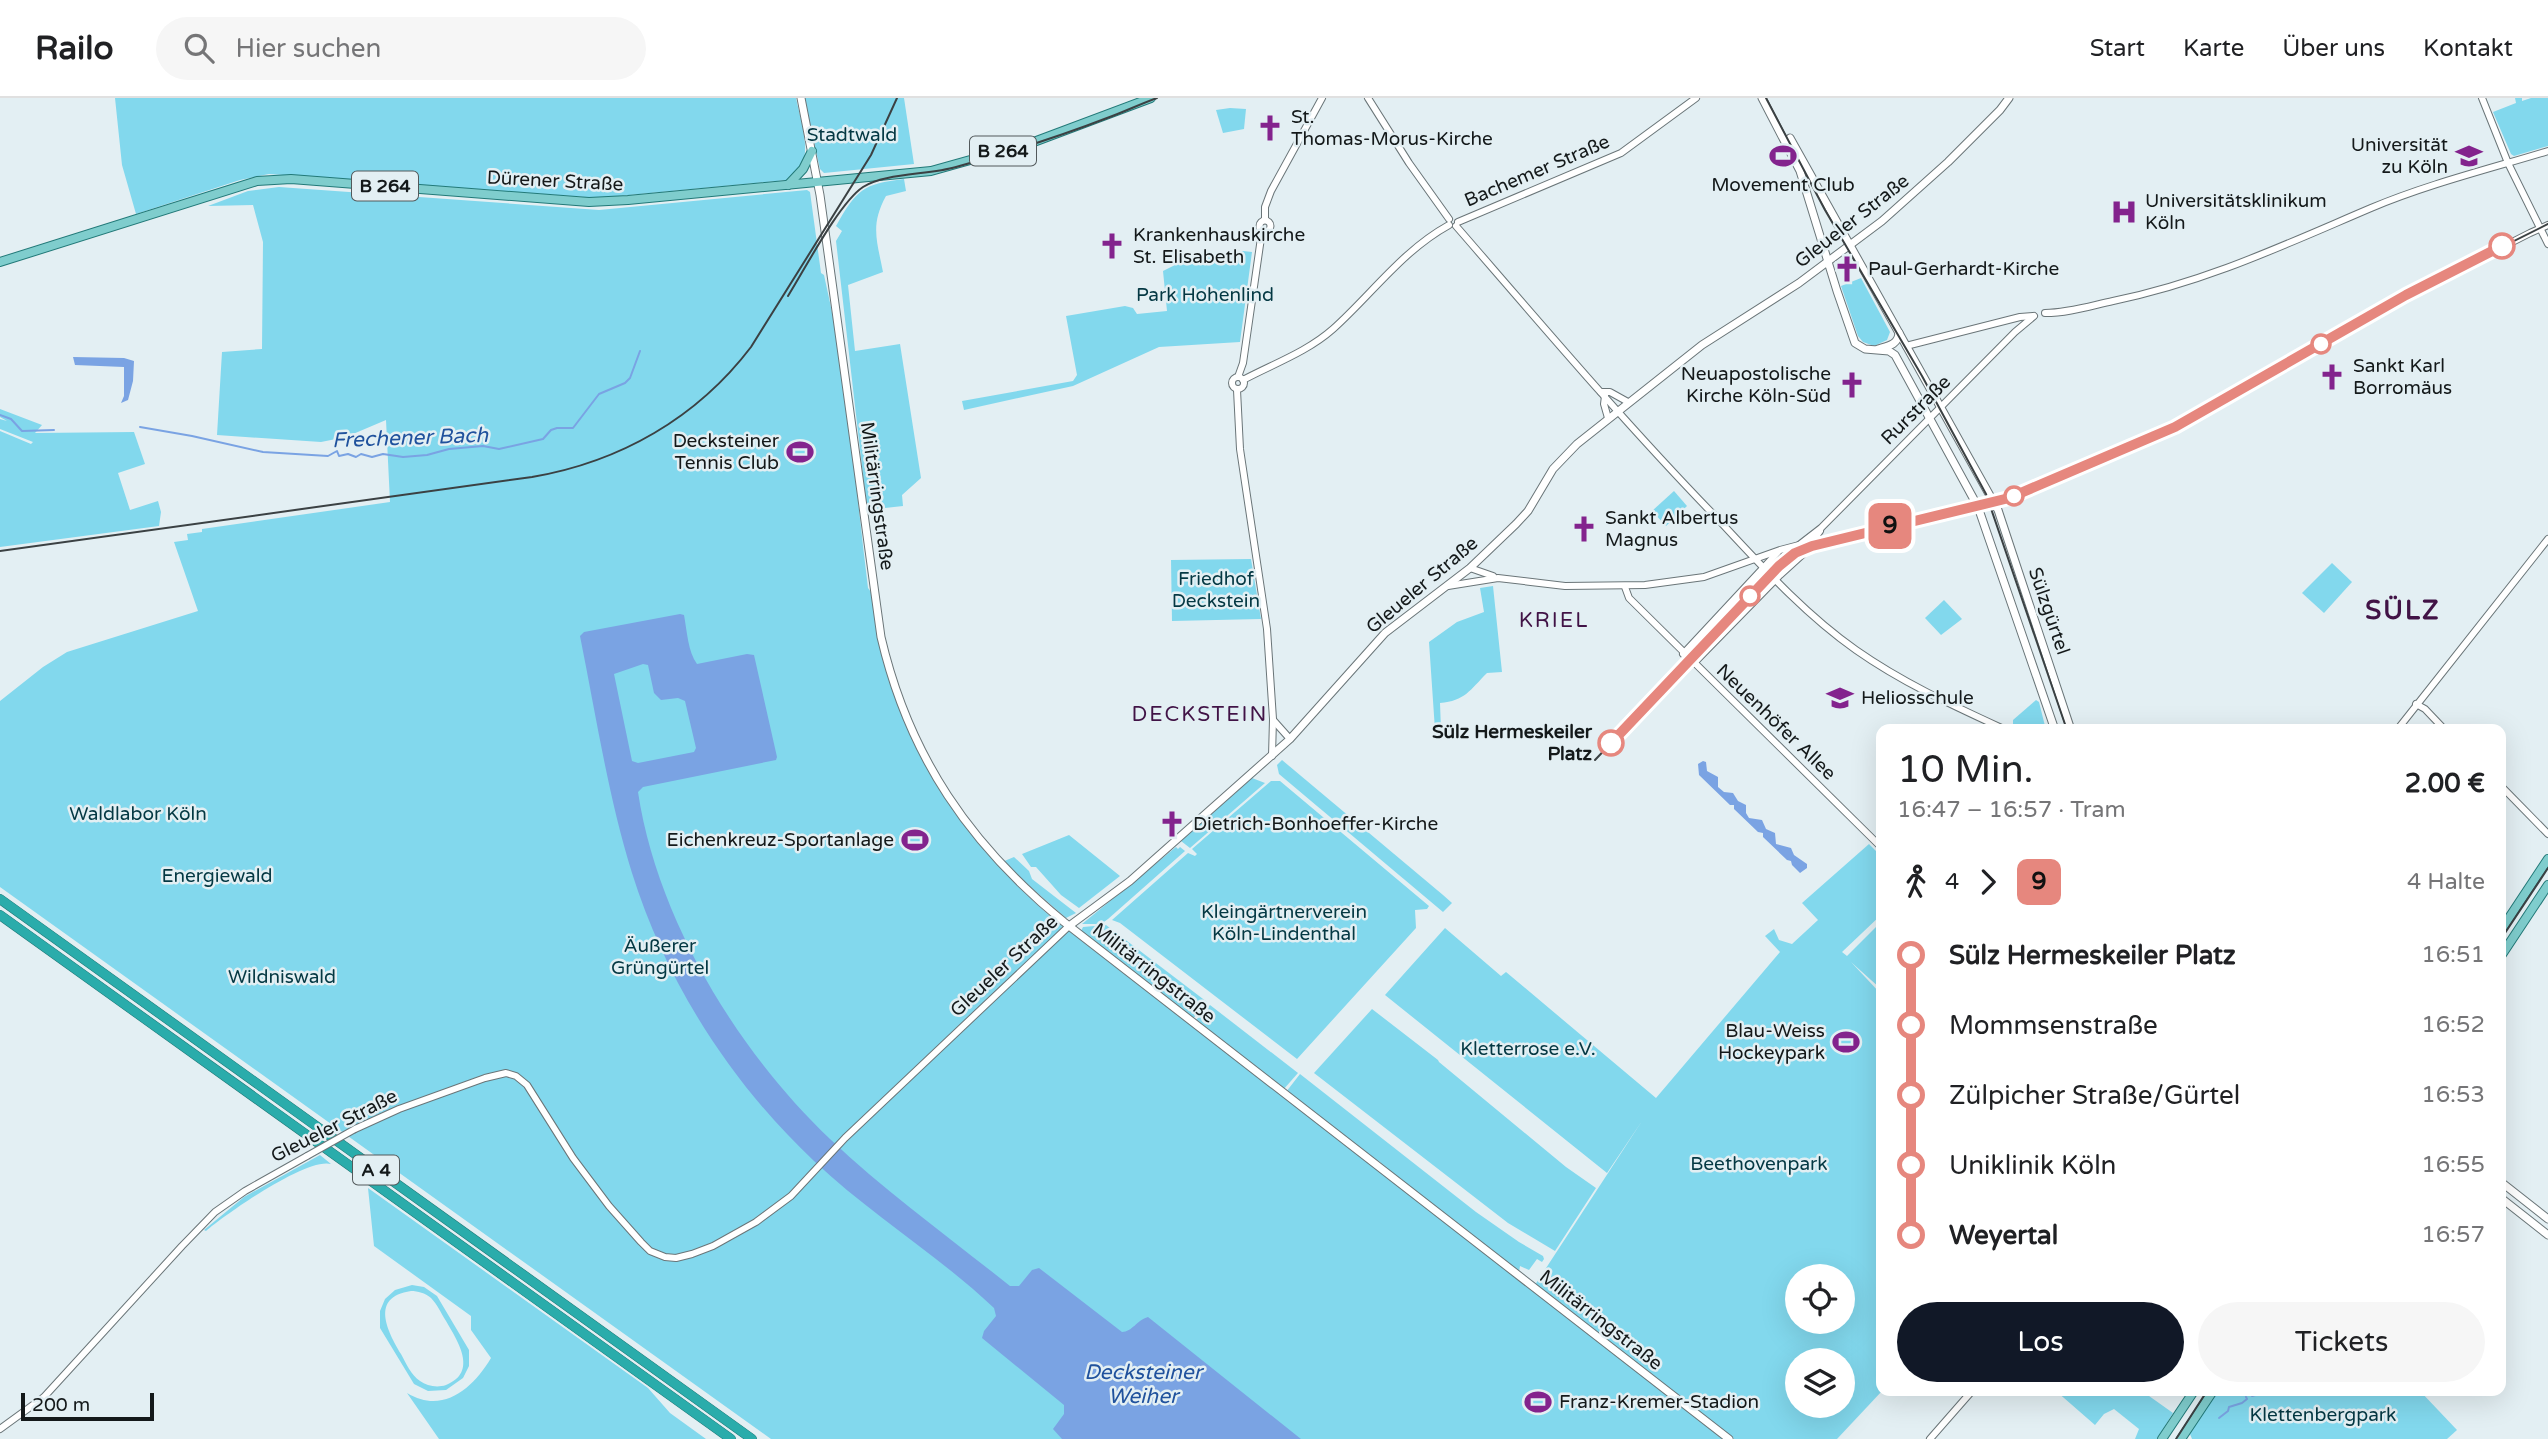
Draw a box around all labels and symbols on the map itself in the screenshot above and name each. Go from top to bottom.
place label: St. Thomas-Morus-Kirche [1291,106,1493,150]
church icon: St. Thomas-Morus-Kirche [1255,113,1285,143]
park label: Stadtwald [807,124,897,146]
street label: Bachemer Straße [1461,130,1613,212]
place label: Universität zu Köln [2351,134,2448,178]
road number: B 264 [970,136,1036,166]
sports icon: Movement Club [1768,141,1798,171]
school or university icon: Universität zu Köln [2454,141,2484,171]
street label: Dürener Straße [486,166,624,196]
street label: Gleueler Straße [1791,170,1913,272]
road number: B 264 [352,172,418,200]
place label: Movement Club [1711,174,1855,196]
place label: Universitätsklinikum Köln [2145,190,2327,234]
hospital icon: Universitätsklinikum Köln [2109,197,2139,227]
place label: Krankenhauskirche St. Elisabeth [1133,224,1305,268]
church icon: Krankenhauskirche St. Elisabeth [1097,231,1127,261]
unlabelled marker [2489,233,2515,259]
church icon: Paul-Gerhardt-Kirche [1832,254,1862,284]
place label: Paul-Gerhardt-Kirche [1868,258,2059,280]
park label: Park Hohenlind [1136,284,1274,306]
unlabelled marker [2311,334,2331,354]
place label: Sankt Karl Borromäus [2353,355,2452,399]
church icon: Sankt Karl Borromäus [2317,362,2347,392]
place label: Neuapostolische Kirche Köln-Süd [1681,363,1831,407]
church icon: Neuapostolische Kirche Köln-Süd [1837,370,1867,400]
street label: Rurstraße [1877,371,1955,449]
street label: Militärringstraße [856,420,898,572]
water label: Frechener Bach [332,423,490,453]
place label: Decksteiner Tennis Club [673,430,780,474]
sports icon: Decksteiner Tennis Club [785,437,815,467]
unlabelled marker [2004,486,2024,506]
line badge: 9 [1867,503,1913,549]
place label: Sankt Albertus Magnus [1605,507,1738,551]
church icon: Sankt Albertus Magnus [1569,514,1599,544]
street label: Gleueler Straße [1362,532,1482,638]
street label: Sülzgürtel [2024,565,2074,657]
park label: Friedhof Deckstein [1172,568,1260,612]
unlabelled marker [1740,586,1760,606]
district label: SÜLZ [2365,595,2441,626]
district label: KRIEL [1519,608,1589,633]
street label: Neuenhöfer Allee [1712,659,1840,785]
school or university icon: Heliosschule [1825,683,1855,713]
place label: Heliosschule [1861,687,1974,709]
district label: DECKSTEIN [1132,702,1268,727]
place label: Sülz Hermeskeiler Platz [1432,721,1593,765]
marker: Sülz Hermeskeiler Platz [1598,730,1624,756]
park label: Waldlabor Köln [69,803,207,825]
church icon: Dietrich-Bonhoeffer-Kirche [1157,809,1187,839]
place label: Dietrich-Bonhoeffer-Kirche [1193,813,1438,835]
sports icon: Eichenkreuz-Sportanlage [900,825,930,855]
place label: Eichenkreuz-Sportanlage [667,829,894,851]
park label: Energiewald [161,865,273,887]
park label: Kleingärtnerverein Köln-Lindenthal [1201,901,1367,945]
street label: Gleueler Straße [946,911,1062,1021]
street label: Militärringstraße [1088,918,1220,1028]
park label: Äußerer Grüngürtel [611,935,709,979]
park label: Wildniswald [228,966,336,988]
place label: Blau-Weiss Hockeypark [1718,1020,1825,1064]
sports icon: Blau-Weiss Hockeypark [1831,1027,1861,1057]
park label: Kletterrose e.V. [1460,1038,1596,1060]
street label: Gleueler Straße [267,1085,401,1167]
park label: Beethovenpark [1690,1153,1828,1175]
road number: A 4 [353,1156,399,1184]
street label: Militärringstraße [1535,1265,1667,1375]
water label: Decksteiner Weiher [1084,1360,1205,1409]
sports icon: Franz-Kremer-Stadion [1523,1387,1553,1417]
scale bar [21,1390,154,1422]
place label: Franz-Kremer-Stadion [1559,1391,1759,1413]
park label: Klettenbergpark [2250,1404,2396,1426]

